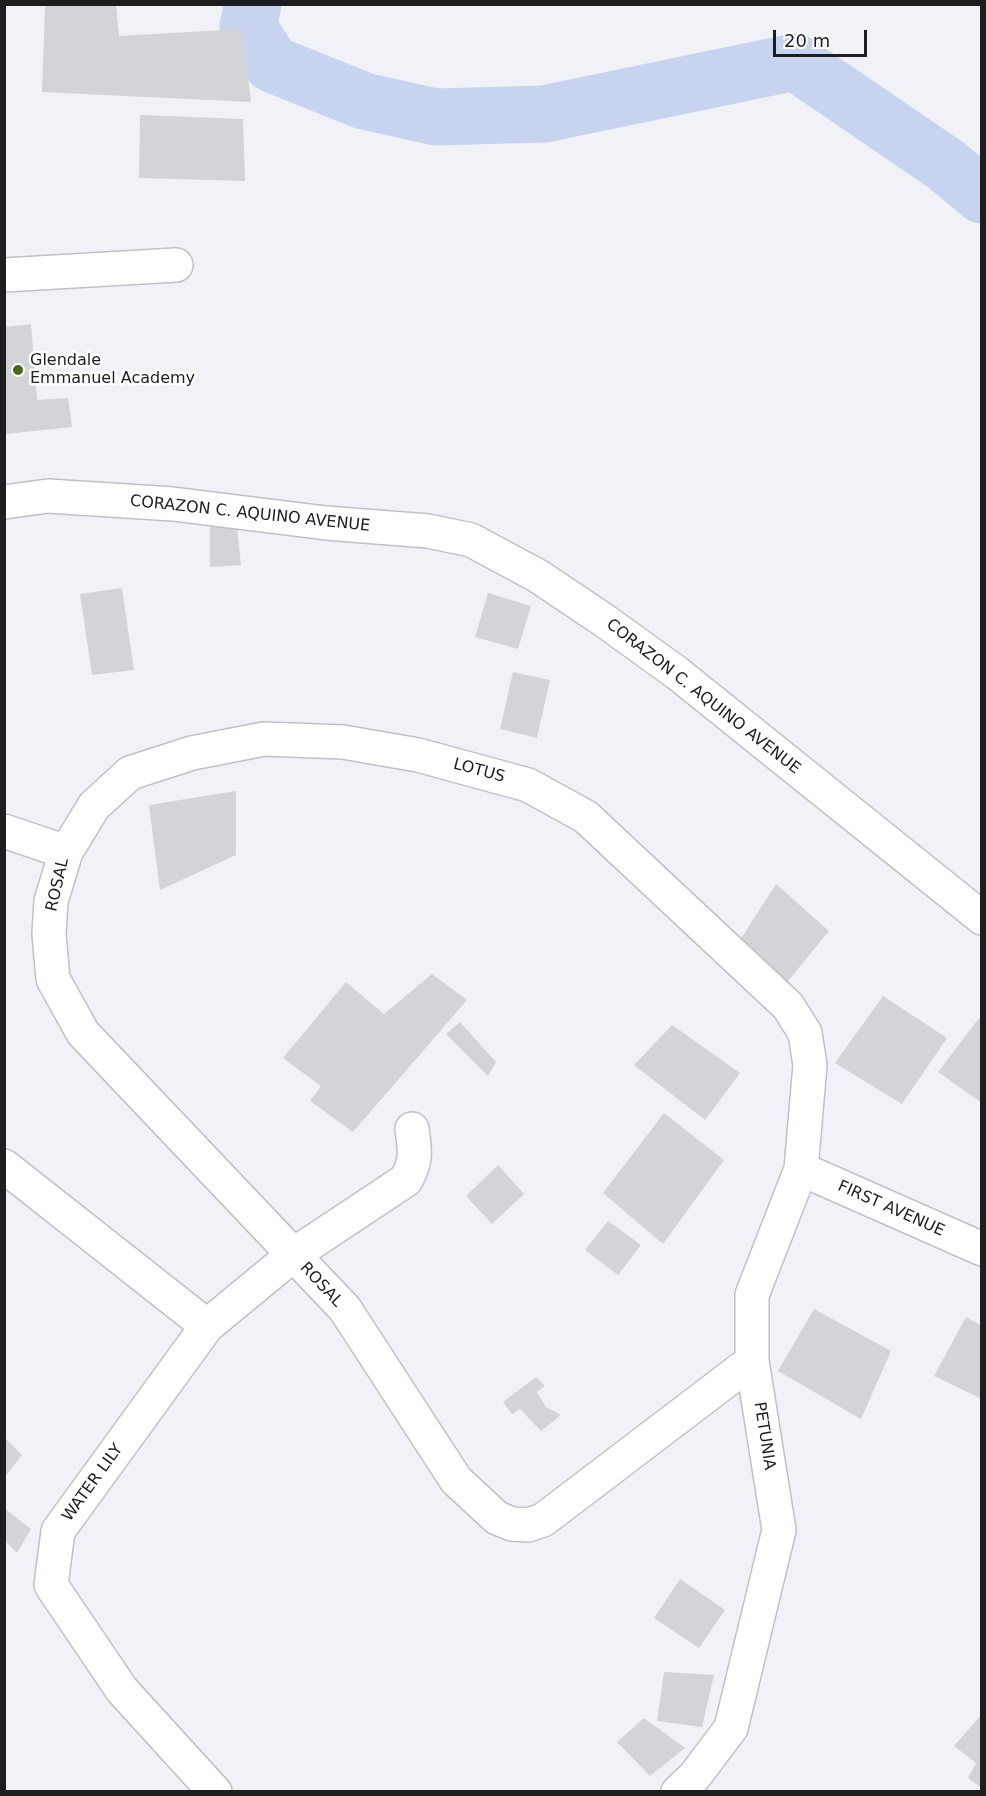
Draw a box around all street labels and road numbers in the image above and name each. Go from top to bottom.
street label: CORAZON C. AQUINO AVENUE [129,492,371,536]
street label: CORAZON C. AQUINO AVENUE [602,615,804,779]
street label: LOTUS [451,755,507,787]
street label: ROSAL [43,857,73,913]
street label: FIRST AVENUE [835,1177,947,1241]
street label: ROSAL [296,1259,346,1311]
street label: PETUNIA [749,1400,779,1472]
street label: WATER LILY [59,1441,127,1525]

